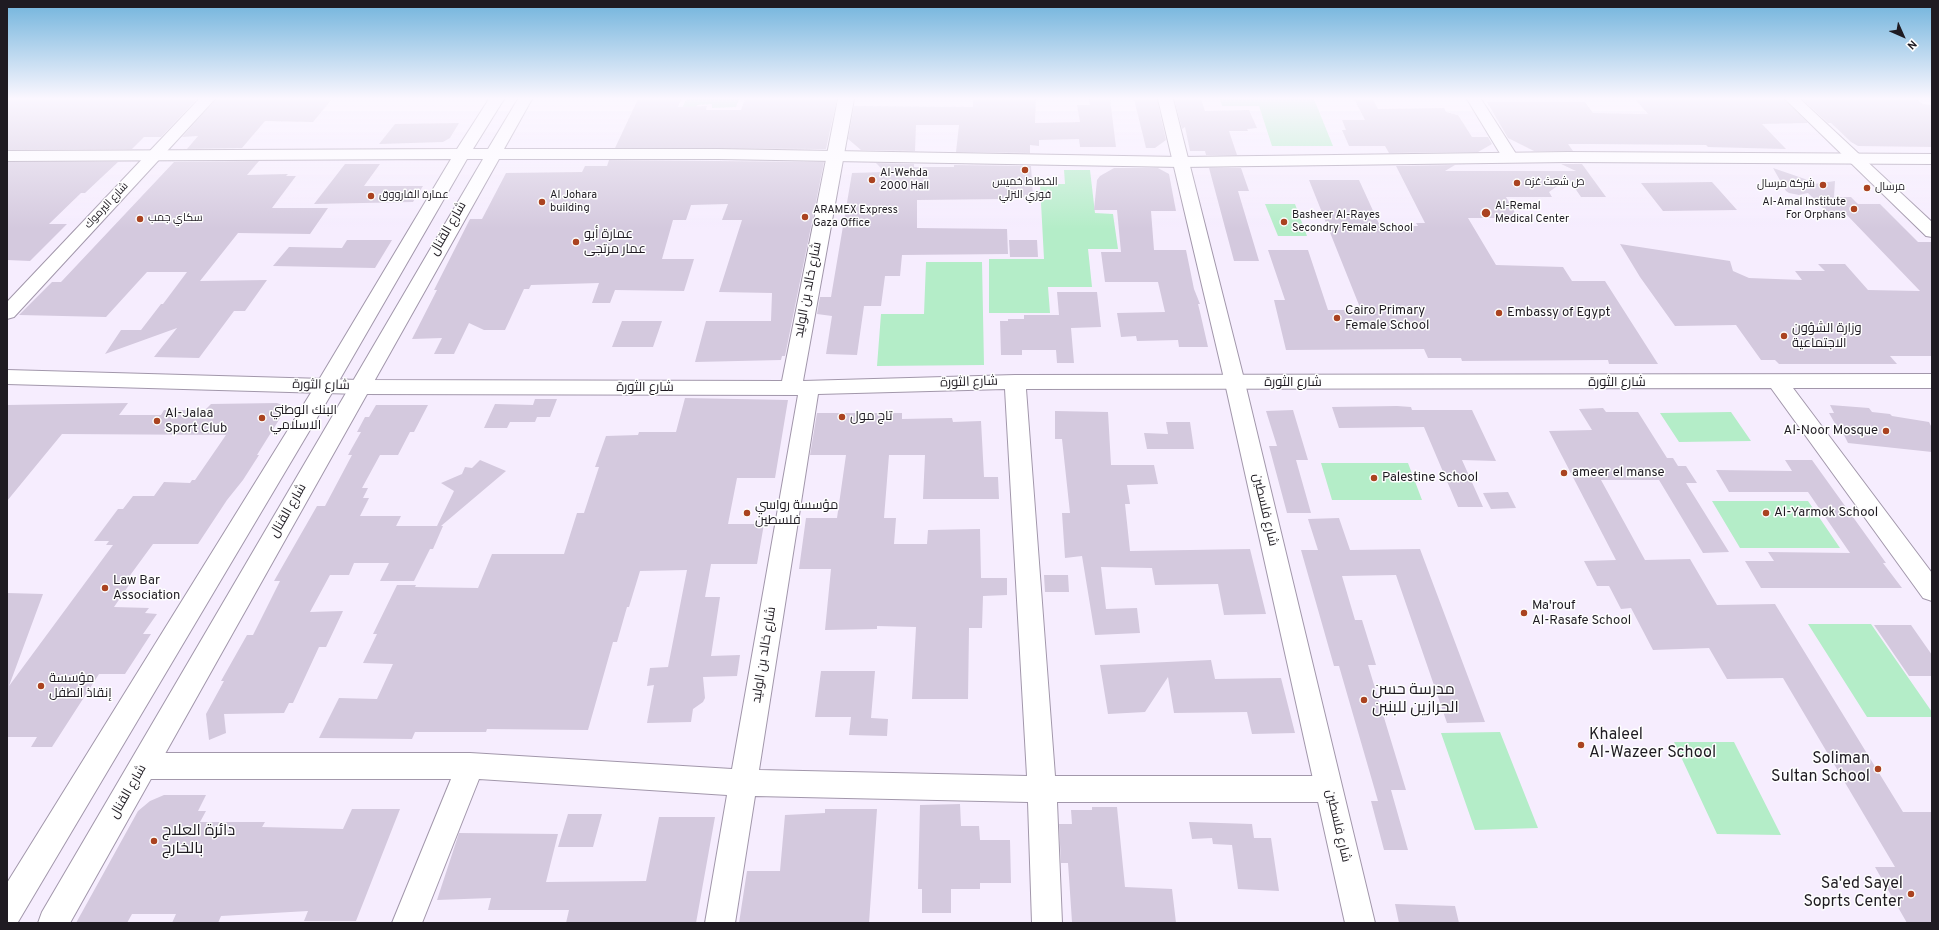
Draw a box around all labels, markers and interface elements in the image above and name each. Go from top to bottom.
north arrow [1883,16,1923,56]
text: N [1904,37,1919,52]
marker: الخطاط خميس فوزي النزلي [1020,165,1030,175]
place label: Al-Wehda 2000 Hall [880,167,929,193]
marker: Al-Wehda 2000 Hall [867,175,877,185]
place label: الخطاط خميس فوزي النزلي [992,176,1058,202]
place label: ص شعث غزه [1525,176,1585,190]
marker: ص شعث غزه [1512,178,1522,188]
place label: شركة مرسال [1757,178,1815,192]
street label: شارع اليرموك [82,180,132,232]
marker: شركة مرسال [1818,180,1828,190]
place label: مرسال [1875,181,1905,195]
marker: مرسال [1862,183,1872,193]
place label: عمارة الفارووق [379,189,449,203]
place label: Al Johara building [550,189,597,215]
marker: عمارة الفارووق [366,191,376,201]
place label: Al-Amal Institute For Orphans [1762,196,1846,222]
marker: Al Johara building [537,197,547,207]
street label: شارع القنال [427,199,471,259]
place label: Al-Remal Medical Center [1495,200,1569,226]
place label: ARAMEX Express Gaza Office [813,204,898,230]
marker: Al-Amal Institute For Orphans [1849,204,1859,214]
marker: Al-Remal Medical Center [1480,207,1492,219]
place label: Basheer Al-Rayes Secondry Female School [1292,209,1413,235]
place label: سكاي جمب [148,212,203,226]
marker: ARAMEX Express Gaza Office [800,212,810,222]
marker: سكاي جمب [135,214,145,224]
marker: Basheer Al-Rayes Secondry Female School [1279,217,1289,227]
place label: عمارة أبو عمار مرتجى [584,227,646,258]
marker: عمارة أبو عمار مرتجى [571,237,581,247]
street label: شارع خالد بن الوليد [792,241,826,339]
place label: Cairo Primary Female School [1345,303,1429,334]
place label: Embassy of Egypt [1507,305,1610,321]
marker: Embassy of Egypt [1494,308,1504,318]
marker: Cairo Primary Female School [1332,313,1342,323]
place label: وزارة الشؤون الاجتماعية [1792,321,1862,352]
marker: وزارة الشؤون الاجتماعية [1779,331,1789,341]
street label: شارع الثورة [940,374,998,392]
street label: شارع الثورة [1264,375,1322,391]
street label: شارع الثورة [1588,375,1646,391]
street label: شارع الثورة [292,378,350,394]
street label: شارع الثورة [616,380,674,396]
place label: البنك الوطني الاسلامي [270,403,337,434]
place label: Al-Jalaa Sport Club [165,406,227,437]
place label: تاج مول [850,409,892,425]
marker: تاج مول [837,412,847,422]
marker: البنك الوطني الاسلامي [257,413,267,423]
marker: Al-Jalaa Sport Club [152,416,162,426]
place label: Al-Noor Mosque [1784,423,1878,439]
marker: Al-Noor Mosque [1881,426,1891,436]
place label: ameer el manse [1572,465,1664,481]
marker: ameer el manse [1559,468,1569,478]
place label: Palestine School [1382,470,1478,486]
street label: شارع فلسطين [1248,472,1280,548]
marker: Palestine School [1369,473,1379,483]
street label: شارع القنال [267,481,311,541]
place label: مؤسسة رواسي فلسطين [755,498,838,529]
place label: Al-Yarmok School [1774,505,1878,521]
marker: مؤسسة رواسي فلسطين [742,508,752,518]
marker: Al-Yarmok School [1761,508,1771,518]
place label: Law Bar Association [113,573,180,604]
marker: Law Bar Association [100,583,110,593]
place label: Ma'rouf Al-Rasafe School [1532,598,1631,629]
street label: شارع خالد بن الوليد [750,606,780,704]
marker: Ma'rouf Al-Rasafe School [1519,608,1529,618]
place label: مؤسسة إنقاذ الطفل [49,671,112,702]
marker: مؤسسة إنقاذ الطفل [36,681,46,691]
place label: مدرسة حسن الحرازين للبنين [1372,681,1459,719]
marker: مدرسة حسن الحرازين للبنين [1359,695,1369,705]
place label: Khaleel Al-Wazeer School [1589,726,1716,764]
marker: Khaleel Al-Wazeer School [1576,740,1586,750]
place label: Soliman Sultan School [1771,750,1870,788]
street label: شارع القنال [107,762,151,822]
marker: Soliman Sultan School [1873,764,1883,774]
street label: شارع فلسطين [1321,788,1353,864]
place label: دائرة العلاج بالخارج [162,822,235,860]
marker: دائرة العلاج بالخارج [149,836,159,846]
place label: Sa'ed Sayel Soprts Center [1803,875,1903,913]
marker: Sa'ed Sayel Soprts Center [1906,889,1916,899]

